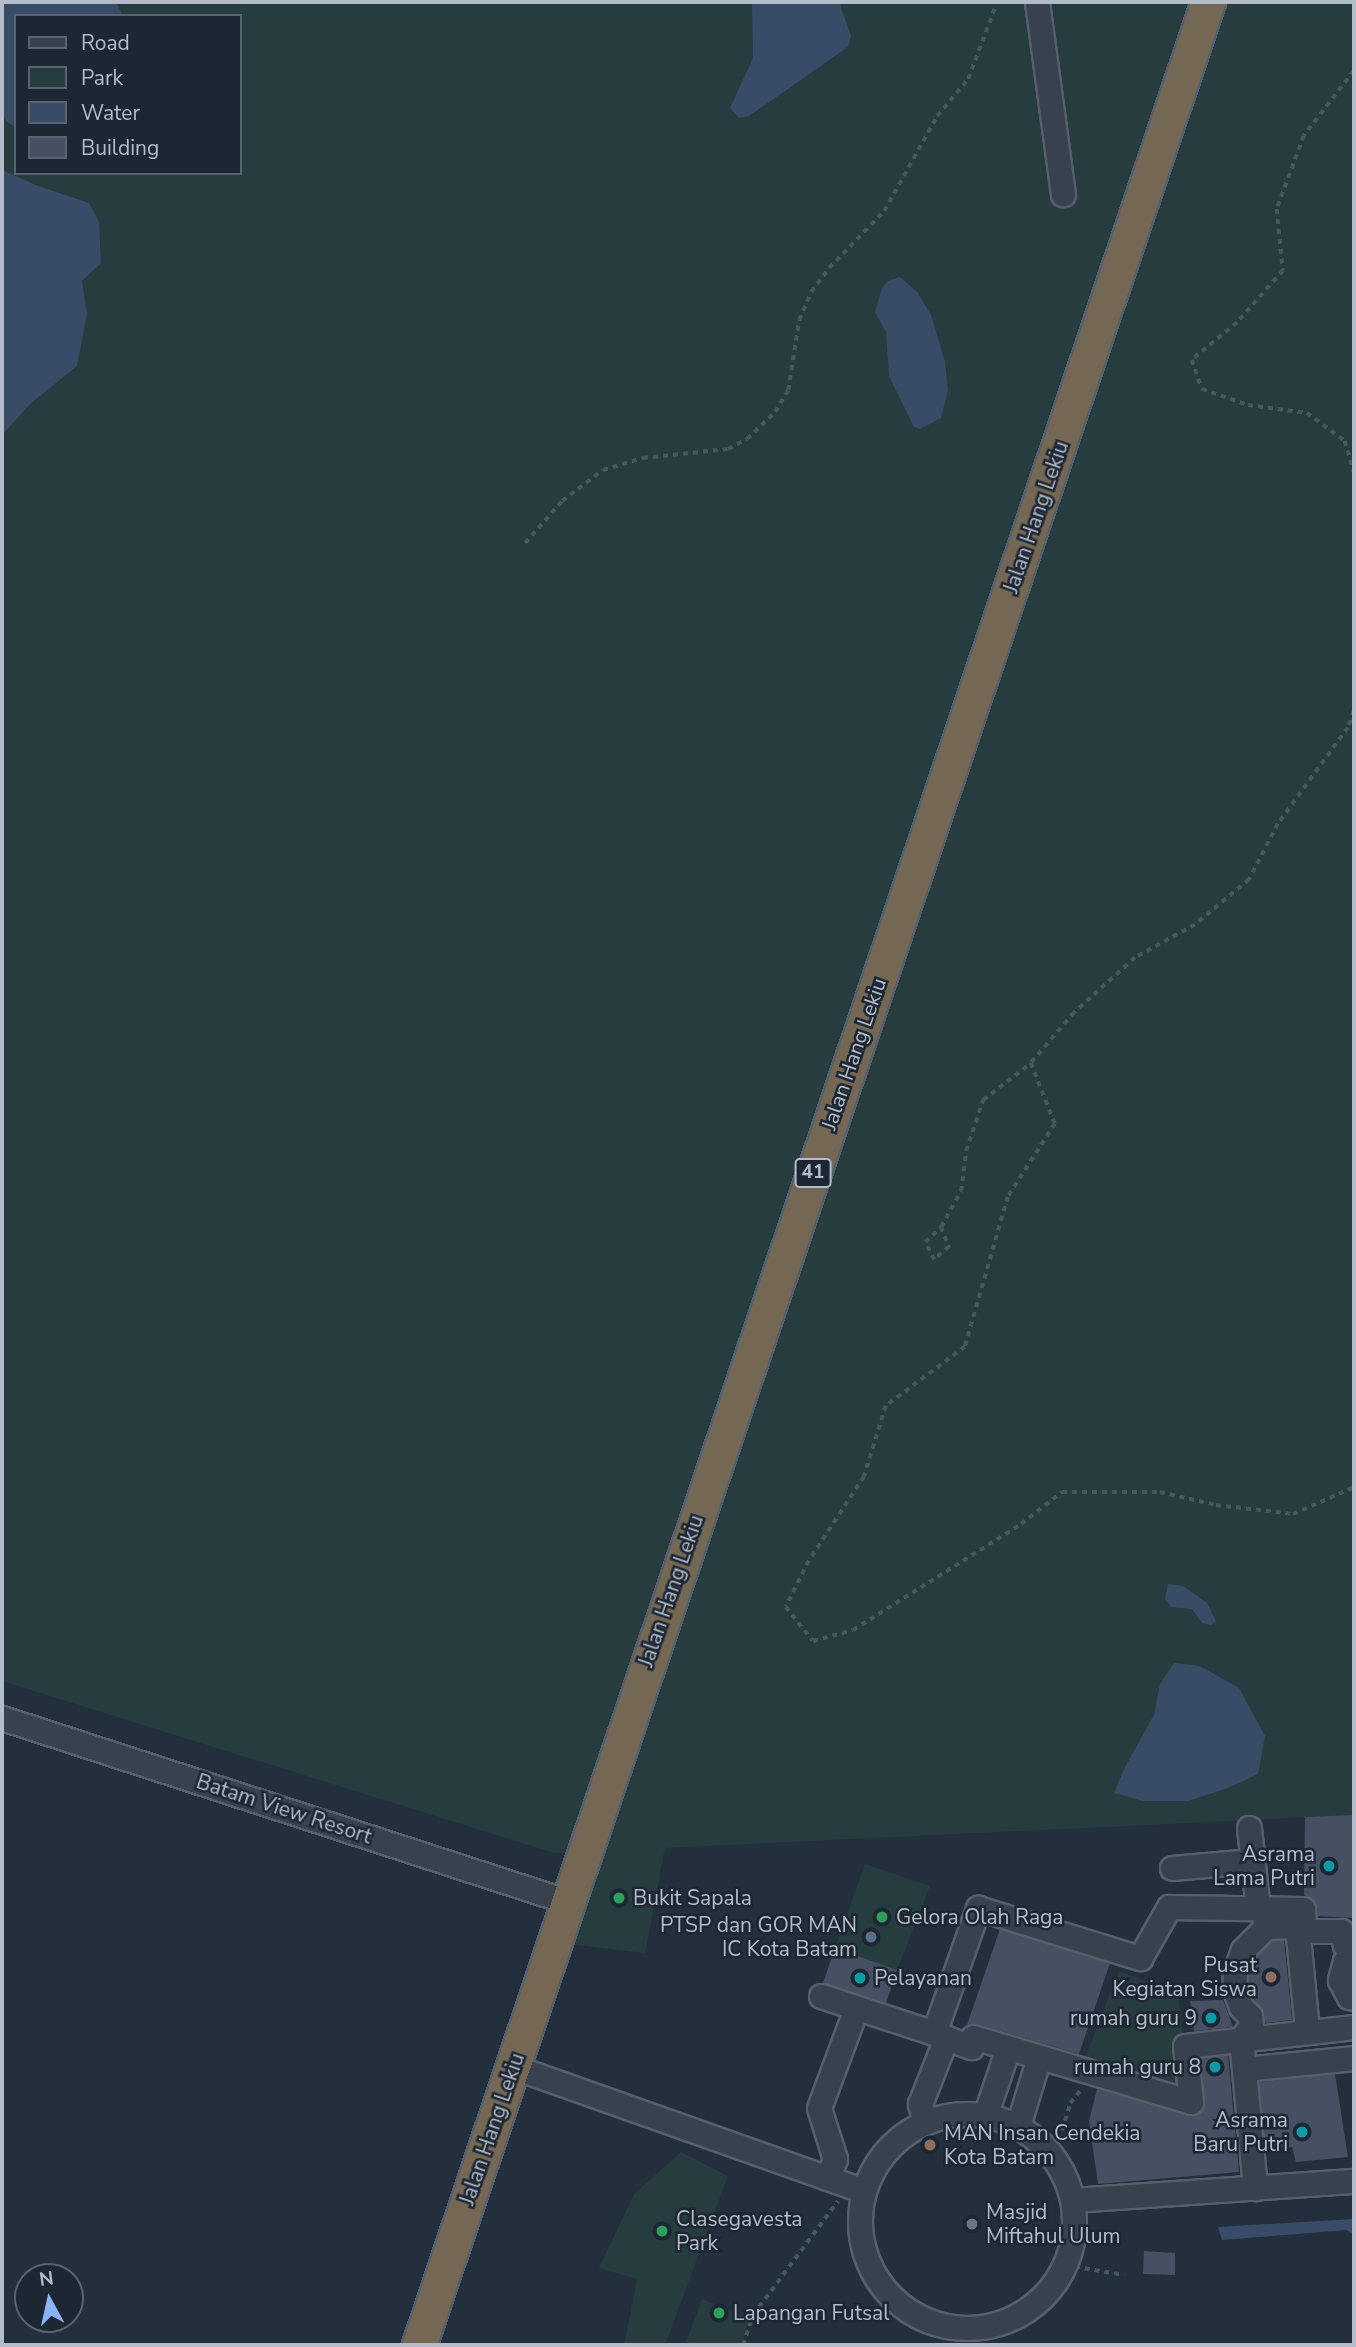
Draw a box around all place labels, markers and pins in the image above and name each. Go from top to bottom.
place label: Asrama Lama Putri [1213,1841,1315,1891]
marker: Asrama Lama Putri [1321,1858,1337,1874]
place label: Bukit Sapala [633,1885,752,1911]
marker: Bukit Sapala [611,1890,627,1906]
place label: Gelora Olah Raga [896,1904,1063,1930]
marker: Gelora Olah Raga [874,1909,890,1925]
place label: PTSP dan GOR MAN IC Kota Batam [660,1912,857,1962]
marker: PTSP dan GOR MAN IC Kota Batam [863,1929,879,1945]
place label: Pusat Kegiatan Siswa [1113,1952,1257,2002]
place label: Pelayanan [874,1965,972,1991]
marker: Pusat Kegiatan Siswa [1263,1969,1279,1985]
marker: Pelayanan [852,1970,868,1986]
place label: rumah guru 9 [1070,2005,1197,2031]
marker: rumah guru 9 [1203,2010,1219,2026]
place label: rumah guru 8 [1074,2054,1201,2080]
marker: rumah guru 8 [1207,2059,1223,2075]
place label: Asrama Baru Putri [1193,2107,1288,2157]
place label: MAN Insan Cendekia Kota Batam [944,2120,1140,2170]
marker: Asrama Baru Putri [1294,2124,1310,2140]
marker: MAN Insan Cendekia Kota Batam [922,2137,938,2153]
place label: Masjid Miftahul Ulum [986,2199,1120,2249]
place label: Clasegavesta Park [676,2206,802,2256]
marker: Masjid Miftahul Ulum [964,2216,980,2232]
marker: Clasegavesta Park [654,2223,670,2239]
place label: Lapangan Futsal [733,2300,889,2326]
marker: Lapangan Futsal [711,2305,727,2321]

